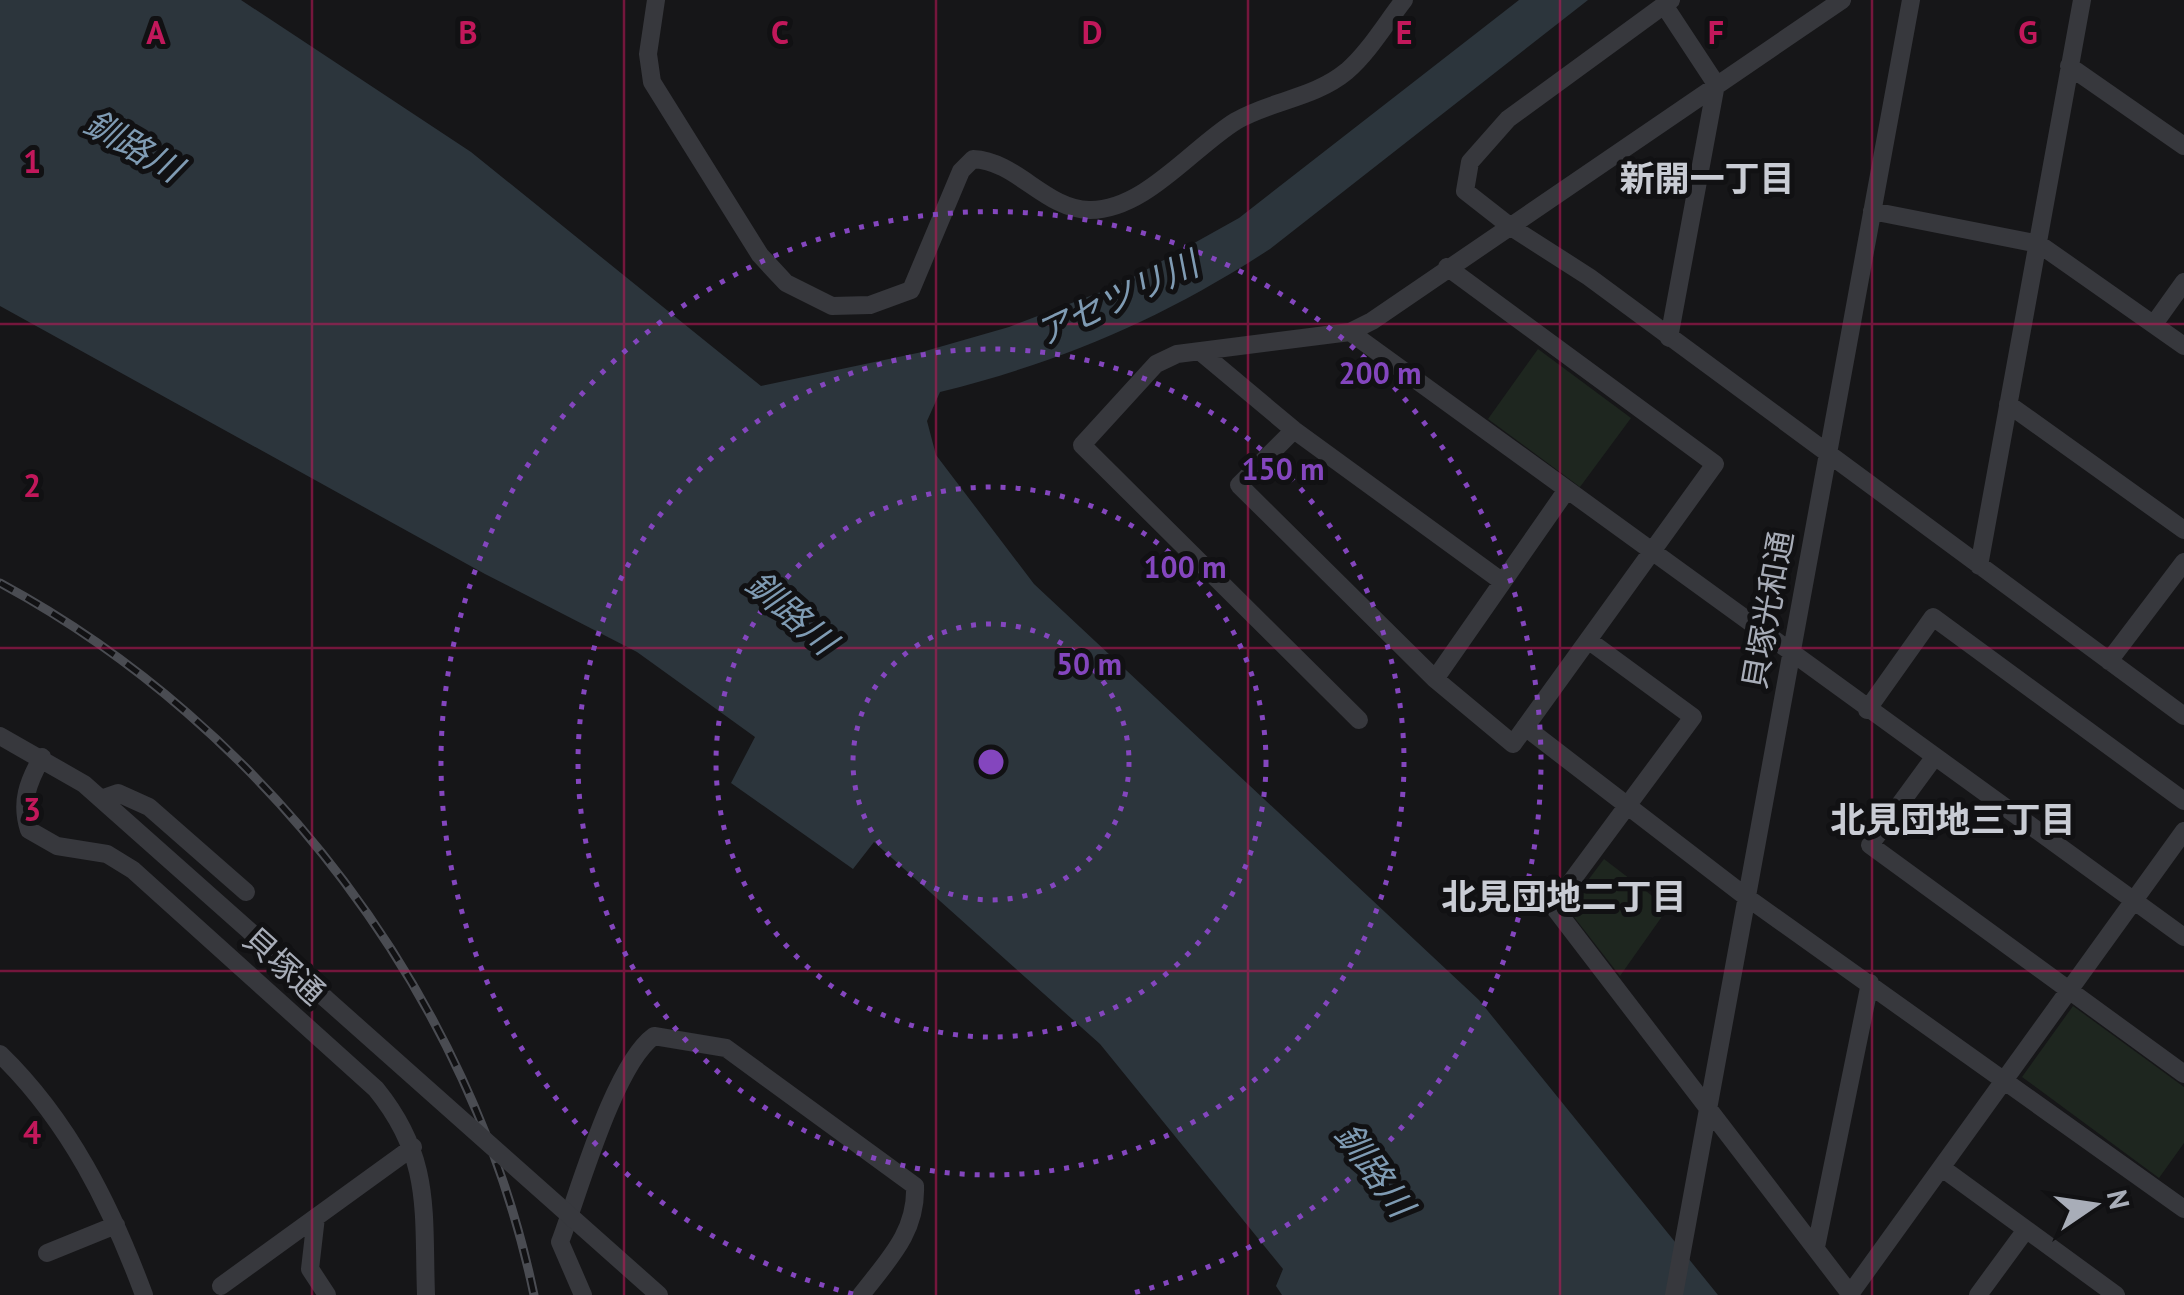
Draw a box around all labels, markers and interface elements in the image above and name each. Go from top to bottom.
text: A [146,11,166,53]
text: B [459,11,477,53]
text: C [771,11,789,53]
text: D [1082,11,1102,53]
text: E [1396,11,1412,53]
text: F [1708,11,1724,53]
text: G [2018,11,2038,53]
water label: 釧路川 [77,99,194,193]
text: 1 [23,140,41,182]
district label: 新開一丁目 [1619,155,1795,201]
water label: アセツリ川 [1028,239,1209,356]
text: 200 m [1339,353,1421,392]
text: 150 m [1242,449,1324,488]
text: 2 [23,464,41,506]
street label: 貝塚光和通 [1732,527,1802,692]
text: 100 m [1144,547,1226,586]
water label: 釧路川 [737,560,849,667]
text: 50 m [1056,644,1122,683]
centre of rings [973,744,1009,780]
text: 3 [23,788,41,830]
district label: 北見団地三丁目 [1830,796,2076,842]
district label: 北見団地二丁目 [1441,873,1687,919]
street label: 貝塚通 [235,918,334,1013]
text: 4 [23,1111,41,1153]
water label: 釧路川 [1325,1113,1427,1229]
north arrow [2044,1155,2144,1255]
text: N [2099,1186,2139,1212]

